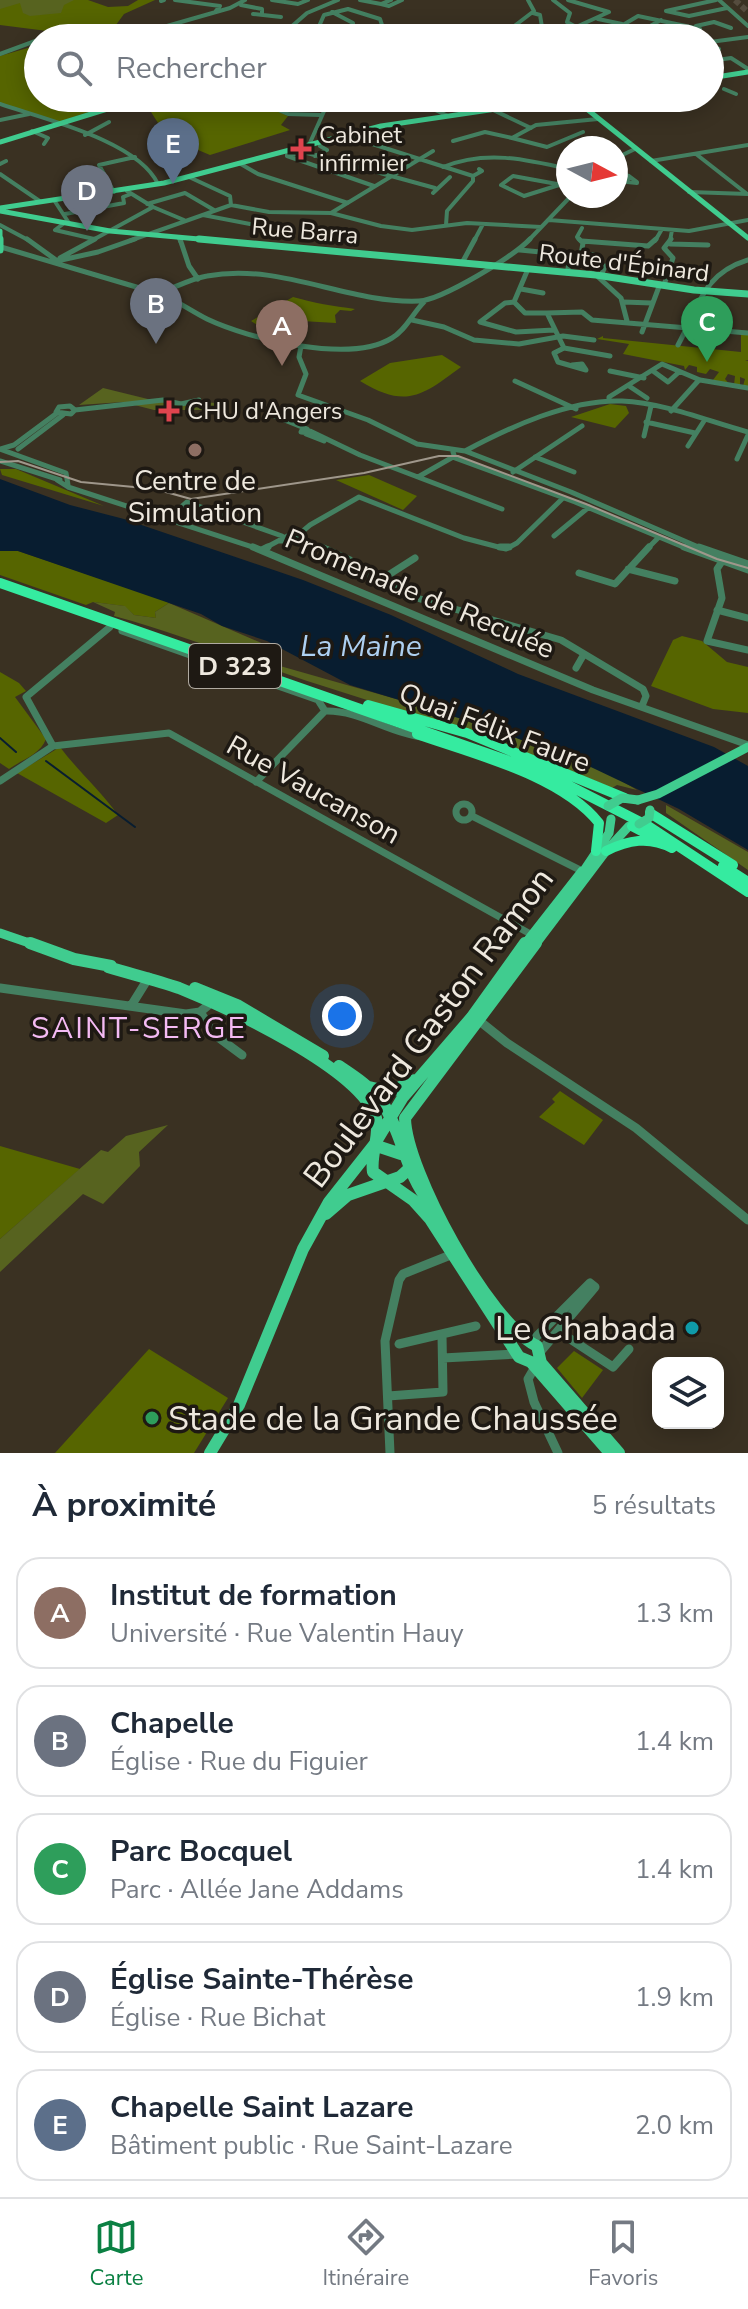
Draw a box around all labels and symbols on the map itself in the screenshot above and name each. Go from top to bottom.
pin: E [147,118,199,184]
place label: Cabinet infirmier [319,119,408,179]
north arrow [556,136,628,208]
marker: Cabinet infirmier [290,138,312,160]
pin: D [61,165,113,231]
street label: Rue Barra [250,210,360,252]
street label: Route d'Épinard [537,237,711,289]
pin: B [130,278,182,344]
pin: C [681,296,733,362]
pin: A [256,300,308,366]
place label: CHU d'Angers [187,395,342,427]
marker: CHU d'Angers [158,400,180,422]
marker: Centre de Simulation [186,441,204,459]
place label: Centre de Simulation [128,462,262,532]
street label: Promenade de Reculée [279,520,560,668]
water label: La Maine [300,626,422,667]
road number: D 323 [189,644,281,688]
street label: Quai Félix Faure [393,674,596,782]
street label: Rue Vaucanson [220,726,407,853]
street label: Boulevard Gaston Ramon [293,858,565,1197]
your location [322,996,362,1036]
district label: SAINT-SERGE [31,1008,247,1049]
place label: Le Chabada [495,1306,676,1352]
marker: Le Chabada [683,1319,701,1337]
place label: Stade de la Grande Chaussée [168,1396,618,1442]
marker: Stade de la Grande Chaussée [143,1409,161,1427]

